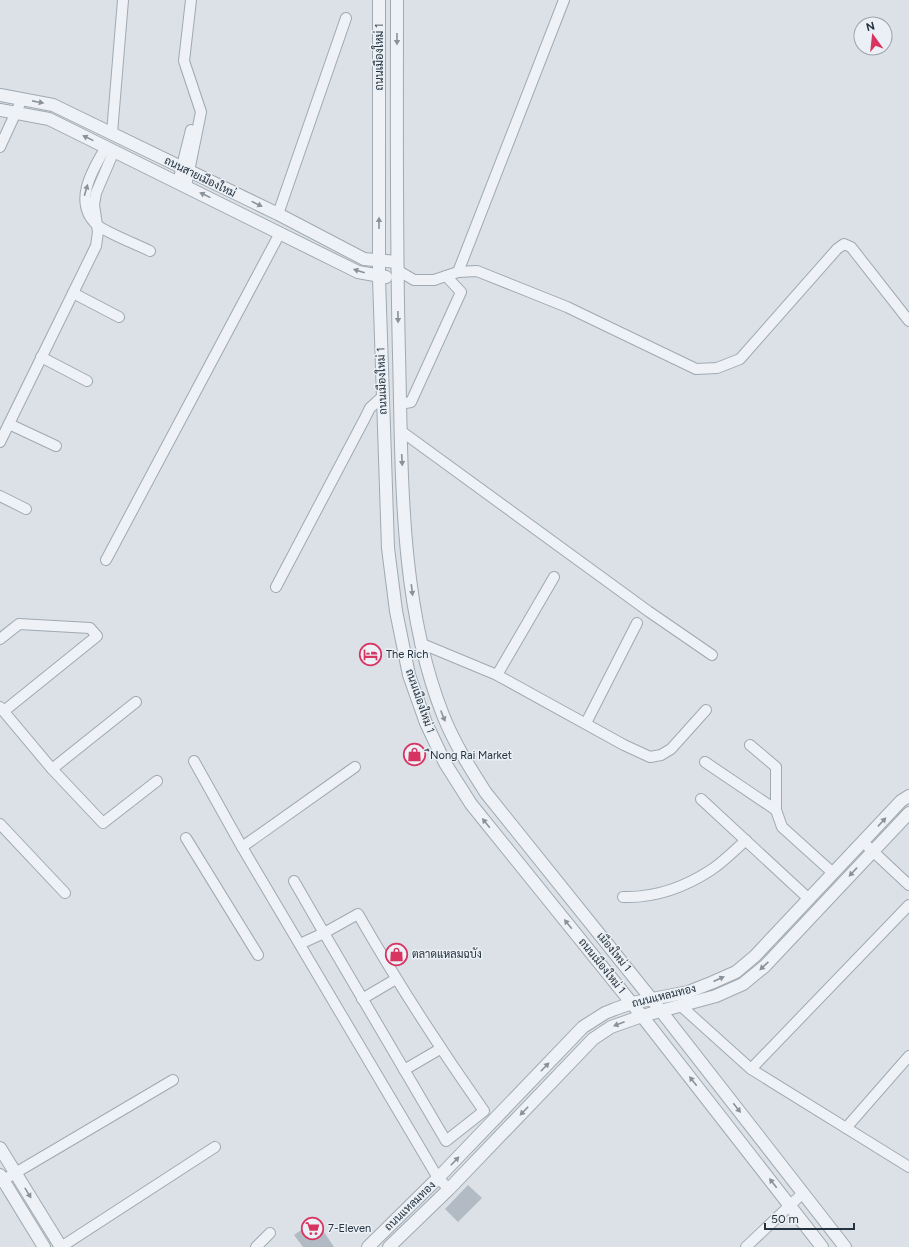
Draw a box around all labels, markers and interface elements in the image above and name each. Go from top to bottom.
north arrow [853,16,893,56]
text: N [865,19,876,34]
street label: ถนนเมืองใหม่ 1 [371,23,386,91]
one-way arrow [394,33,400,46]
one-way arrow [32,100,44,106]
one-way arrow [83,135,94,141]
street label: ถนนสายเมืองใหม่ [162,152,239,200]
one-way arrow [84,184,90,196]
one-way arrow [199,192,211,198]
one-way arrow [252,201,263,207]
one-way arrow [376,216,382,229]
one-way arrow [353,268,365,274]
one-way arrow [395,311,401,324]
street label: ถนนเมืองใหม่ 1 [372,347,390,415]
one-way arrow [399,454,406,466]
one-way arrow [409,584,415,596]
hotel icon: The Rich [358,641,384,667]
place label: The Rich [386,648,428,661]
street label: ถนนเมืองใหม่ 1 [403,666,439,735]
one-way arrow [441,710,447,722]
shop icon: ืNong Rai Market [401,742,427,768]
place label: ืNong Rai Market [424,748,512,762]
one-way arrow [877,817,886,827]
one-way arrow [482,818,491,828]
one-way arrow [849,867,858,877]
one-way arrow [564,919,572,930]
street label: เมืองใหม่ 1 [594,928,635,974]
street label: ถนนเมืองใหม่ 1 [576,935,630,996]
shop icon: ตลาดแหลมฉบัง [383,941,409,967]
place label: ตลาดแหลมฉบัง [412,947,482,961]
one-way arrow [759,961,769,971]
one-way arrow [713,976,725,982]
street label: ถนนแหลมทอง [631,982,697,1010]
one-way arrow [613,1022,625,1028]
one-way arrow [540,1062,550,1072]
one-way arrow [688,1075,697,1086]
one-way arrow [733,1103,741,1114]
one-way arrow [519,1106,529,1116]
one-way arrow [450,1156,460,1166]
one-way arrow [768,1178,777,1189]
street label: ถนนแหลมทอง [382,1179,438,1233]
one-way arrow [24,1187,31,1199]
scale bar [765,1205,854,1231]
text: 50 m [771,1212,799,1226]
supermarket icon: 7-Eleven [300,1215,326,1241]
place label: 7-Eleven [328,1222,371,1235]

